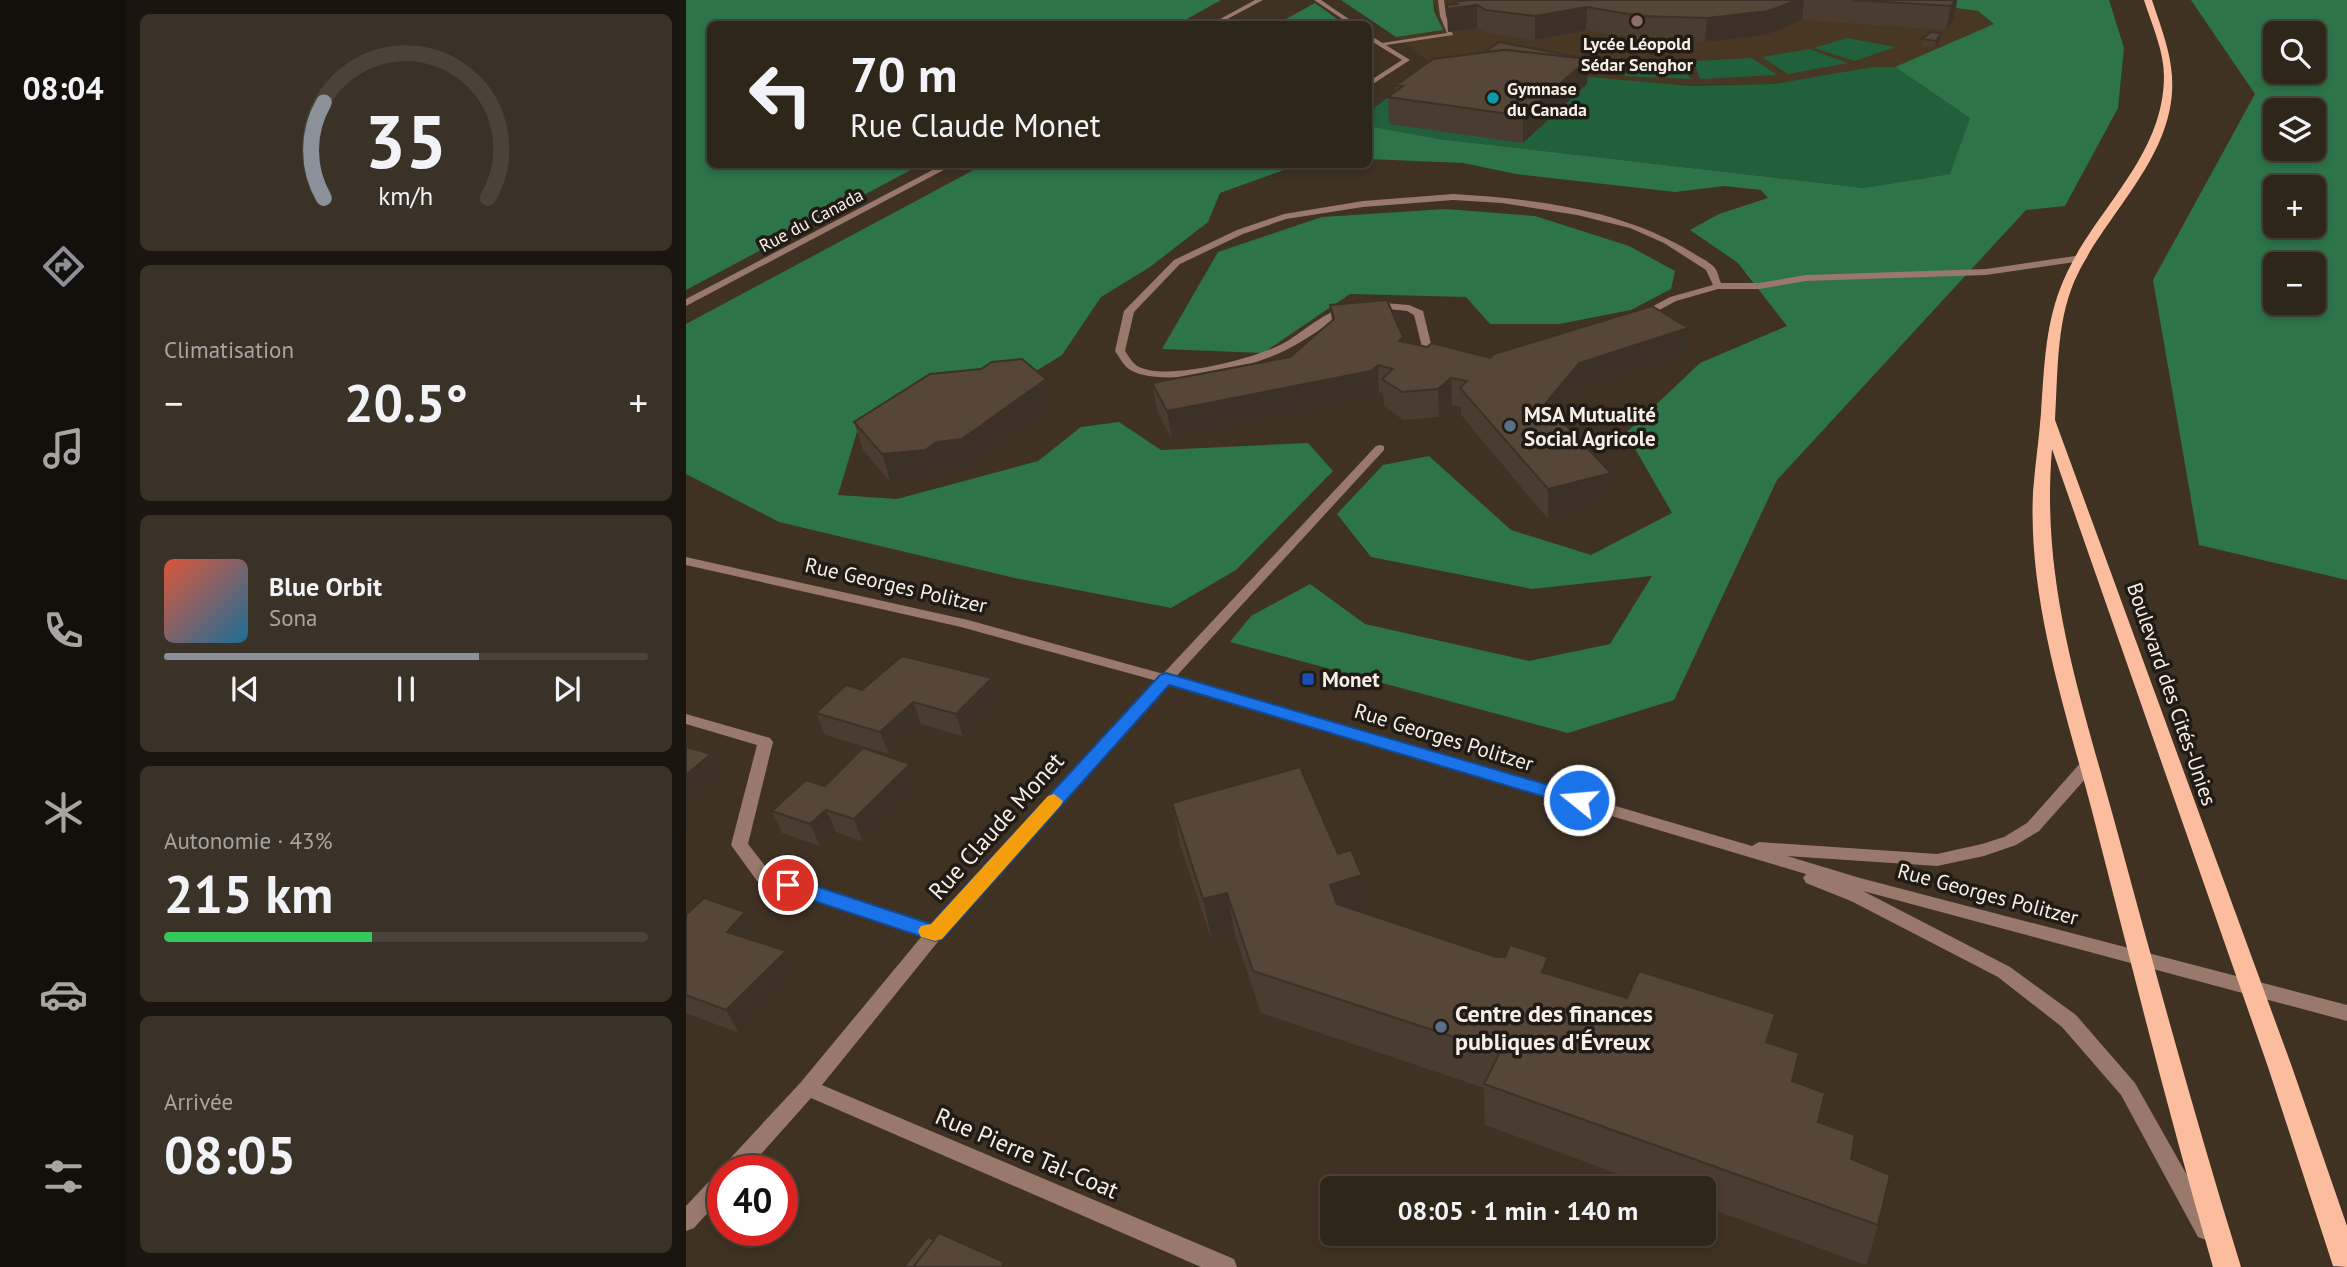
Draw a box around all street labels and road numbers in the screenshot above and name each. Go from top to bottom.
street label: Rue du Canada [755,183,867,257]
street label: Rue Georges Politzer [802,551,990,619]
street label: Boulevard des Cités-Unies [2121,579,2223,809]
street label: Rue Georges Politzer [1351,697,1537,777]
street label: Rue Claude Monet [922,746,1070,906]
street label: Rue Georges Politzer [1895,857,2081,931]
street label: Rue Pierre Tal-Coat [931,1100,1123,1206]

